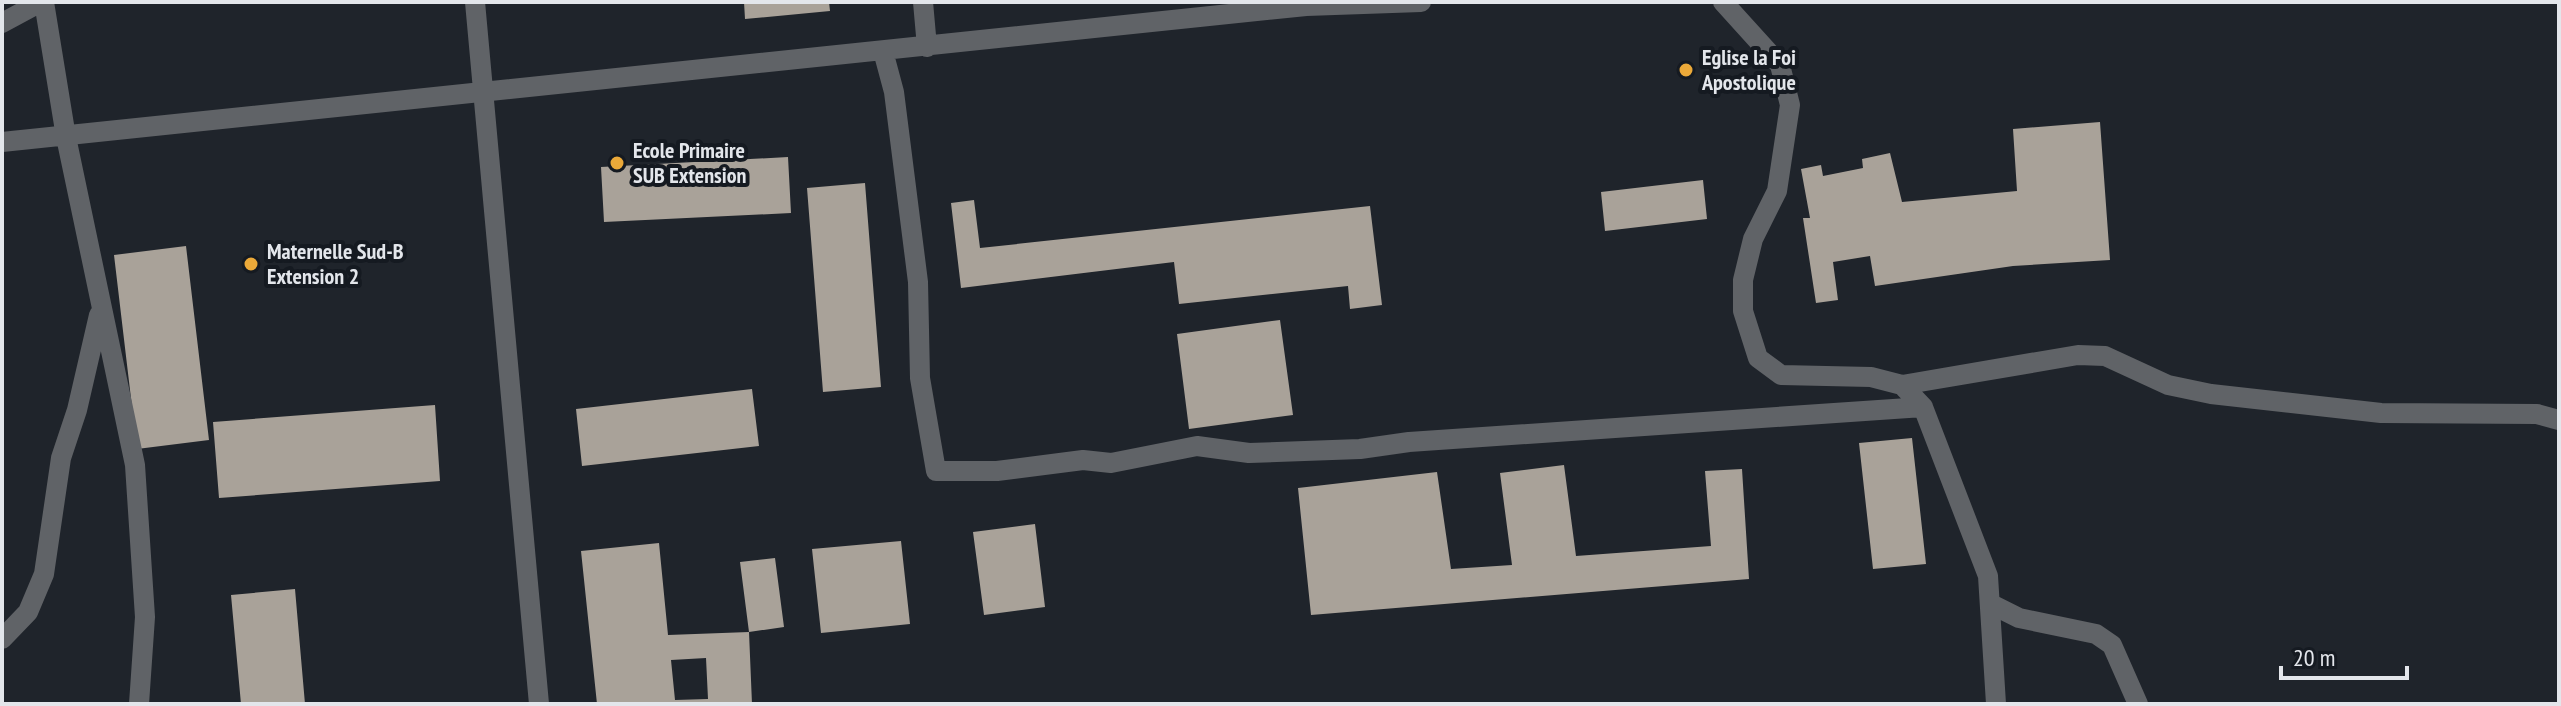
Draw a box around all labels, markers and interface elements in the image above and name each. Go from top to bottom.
place label: Eglise la Foi Apostolique [1701,43,1796,96]
marker: Eglise la Foi Apostolique [1677,61,1695,79]
place label: Ecole Primaire SUB Extension [633,136,747,189]
marker: Ecole Primaire SUB Extension [608,154,626,172]
place label: Maternelle Sud-B Extension 2 [267,237,404,290]
marker: Maternelle Sud-B Extension 2 [242,255,260,273]
scale bar [2281,630,2407,680]
text: 20 m [2293,642,2335,673]

